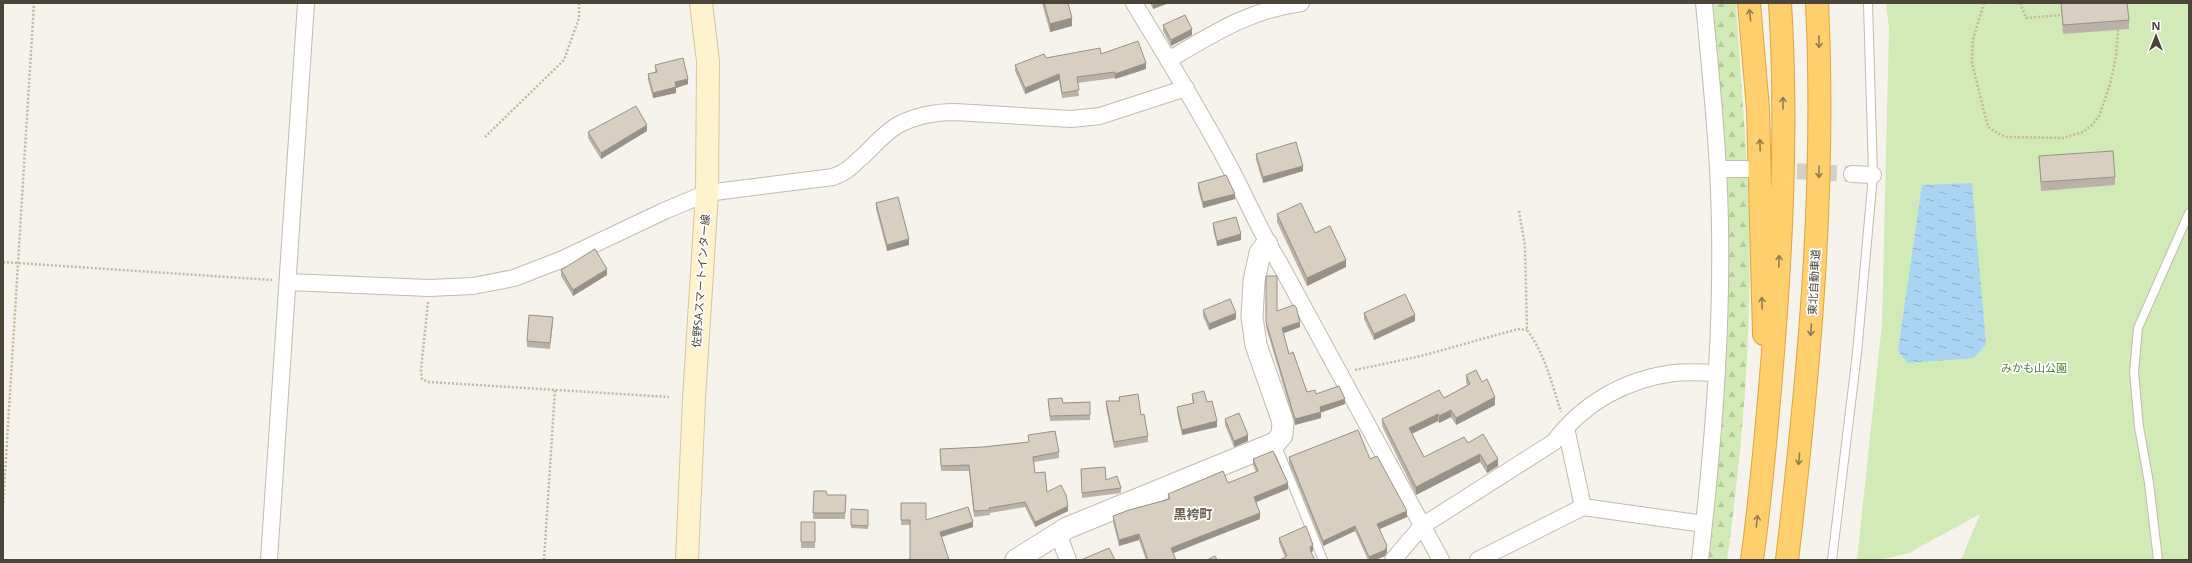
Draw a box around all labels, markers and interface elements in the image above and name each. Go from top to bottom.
one-way arrow [1746,9,1754,22]
north arrow [2136,16,2176,56]
text: N [2152,18,2160,33]
one-way arrow [1815,35,1823,48]
one-way arrow [1779,97,1787,110]
one-way arrow [1756,139,1764,152]
one-way arrow [1815,165,1823,178]
street label: 佐野SAスマートインター線 [688,214,713,348]
street label: 東北自動車道 [1804,249,1823,315]
one-way arrow [1775,255,1783,268]
one-way arrow [1758,297,1766,310]
one-way arrow [1807,323,1814,336]
park label: みかも山公園 [2001,360,2067,375]
one-way arrow [1795,452,1802,465]
district label: 黒袴町 [1173,505,1213,523]
one-way arrow [1753,515,1760,528]

